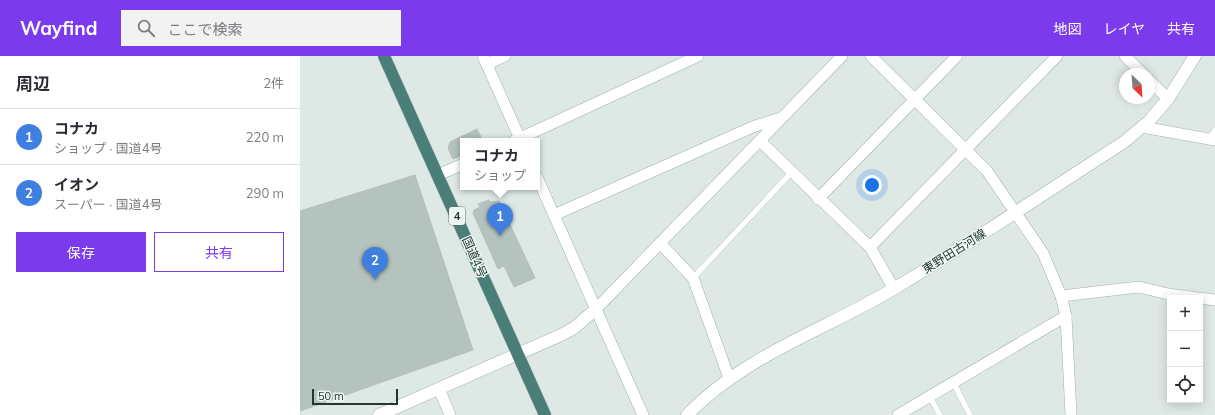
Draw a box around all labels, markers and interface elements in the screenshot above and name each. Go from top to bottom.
search box [121,10,401,46]
text: Wayfind [20,16,97,40]
icon: search [135,17,157,39]
text: ここで検索 [167,20,242,39]
text: 地図 [1053,20,1081,38]
text: レイヤ [1103,20,1145,38]
text: 共有 [1167,20,1195,38]
north arrow [1119,68,1155,104]
text: 周辺 [16,73,50,94]
text: 2件 [263,75,284,91]
text: コナカ [54,119,99,138]
text: 1 [25,129,33,145]
text: 220 m [246,129,284,145]
popup [460,138,540,190]
text: ショップ · 国道4号 [54,140,163,156]
text: コナカ [474,146,519,165]
text: ショップ [474,167,526,183]
text: イオン [54,175,99,194]
your location [862,175,882,195]
text: 2 [25,185,33,201]
text: 290 m [246,185,284,201]
text: スーパー · 国道4号 [54,196,162,212]
pin: 1 [487,203,513,236]
road number: 4 [449,207,465,225]
street label: 東野田古河線 [919,226,989,276]
button: 保存 [16,232,146,272]
button: 共有 [154,232,284,272]
street label: 国道4号 [459,234,491,280]
pin: 2 [362,247,388,280]
map controls [1167,295,1203,403]
button: + [1167,295,1203,331]
button: − [1167,331,1203,367]
button: locate [1167,367,1203,403]
scale bar [312,387,398,406]
text: 50 m [318,389,344,403]

